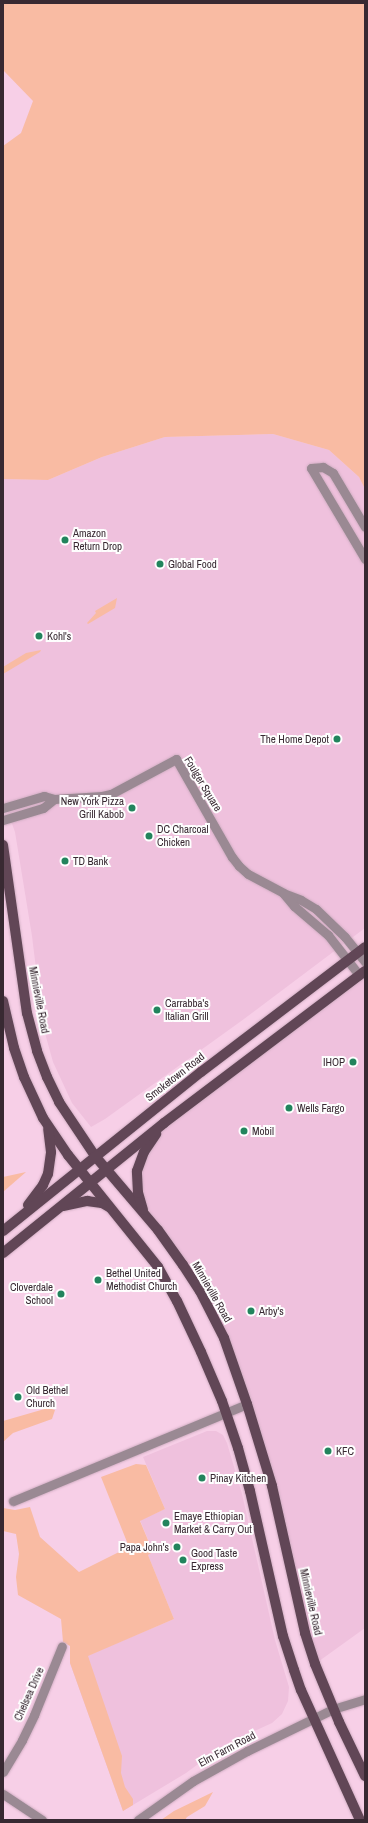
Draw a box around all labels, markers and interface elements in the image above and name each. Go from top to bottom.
place label: Amazon Return Drop [73,527,122,553]
marker: Amazon Return Drop [60,535,70,545]
place label: Global Food [168,557,217,571]
marker: Global Food [155,559,165,569]
place label: Kohl's [47,629,71,643]
marker: Kohl's [34,631,44,641]
place label: The Home Depot [260,732,329,746]
marker: The Home Depot [332,734,342,744]
street label: Foulger Square [181,754,225,814]
place label: New York Pizza Grill Kabob [61,795,124,821]
marker: New York Pizza Grill Kabob [127,803,137,813]
place label: DC Charcoal Chicken [157,823,209,849]
marker: DC Charcoal Chicken [144,831,154,841]
place label: TD Bank [73,854,108,868]
marker: TD Bank [60,856,70,866]
street label: Minnieville Road [26,966,52,1034]
place label: Carrabba's Italian Grill [165,997,209,1023]
marker: Carrabba's Italian Grill [152,1005,162,1015]
street label: Smoketown Road [143,1050,207,1104]
place label: IHOP [323,1055,345,1069]
marker: IHOP [348,1057,358,1067]
place label: Wells Fargo [297,1101,345,1115]
marker: Wells Fargo [284,1103,294,1113]
place label: Mobil [252,1124,274,1138]
marker: Mobil [239,1126,249,1136]
street label: Minnieville Road [189,1259,235,1325]
place label: Bethel United Methodist Church [106,1267,177,1293]
marker: Bethel United Methodist Church [93,1275,103,1285]
place label: Cloverdale School [10,1281,53,1307]
marker: Cloverdale School [56,1289,66,1299]
place label: Arby's [259,1304,284,1318]
marker: Arby's [246,1306,256,1316]
place label: Old Bethel Church [26,1384,68,1410]
marker: Old Bethel Church [13,1392,23,1402]
place label: KFC [336,1444,354,1458]
marker: KFC [323,1446,333,1456]
place label: Pinay Kitchen [210,1471,266,1485]
marker: Pinay Kitchen [197,1473,207,1483]
place label: Emaye Ethiopian Market & Carry Out [174,1510,252,1536]
marker: Emaye Ethiopian Market & Carry Out [161,1518,171,1528]
place label: Papa John's [120,1540,169,1554]
marker: Papa John's [172,1542,182,1552]
place label: Good Taste Express [191,1547,237,1573]
marker: Good Taste Express [178,1555,188,1565]
street label: Minnieville Road [297,1568,325,1636]
street label: Chelsea Drive [11,1665,47,1723]
street label: Elm Farm Road [196,1728,258,1770]

